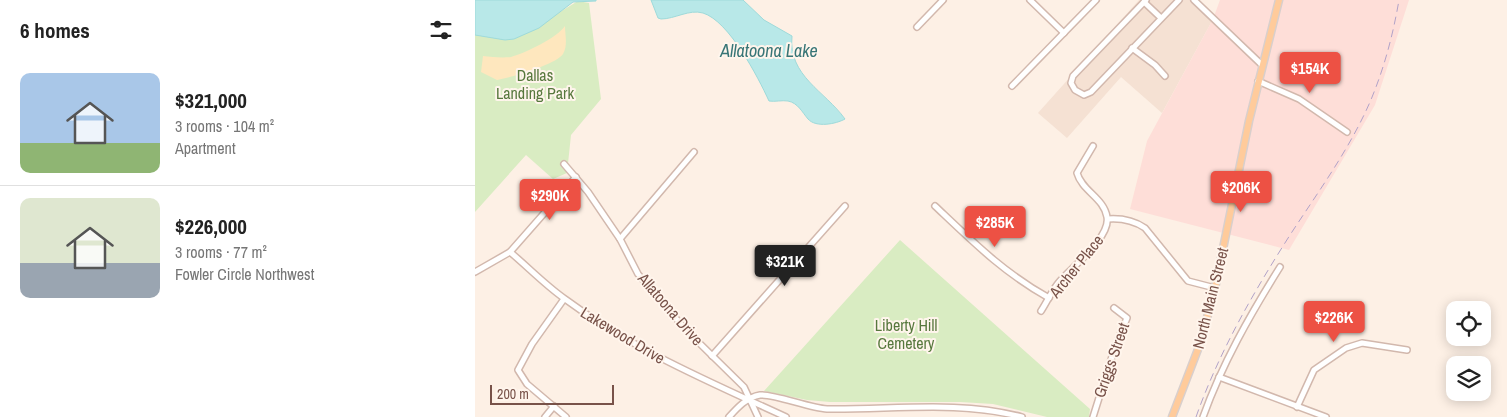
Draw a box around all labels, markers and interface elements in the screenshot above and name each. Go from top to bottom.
text: 6 homes [20,16,90,45]
icon: filters [427,16,455,44]
water label: Allatoona Lake [719,38,818,63]
pin: $154K [1275,52,1345,94]
text: $154K [1291,57,1329,79]
park label: Dallas Landing Park [496,64,574,104]
text: $321,000 [175,86,247,115]
icon: home [60,93,120,153]
text: 3 rooms · 104 m² [175,115,274,137]
text: Apartment [175,137,236,159]
pin: $206K [1206,170,1276,213]
text: $206K [1222,176,1260,198]
pin: $290K [515,178,585,221]
text: $290K [531,184,569,206]
pin: $285K [960,206,1030,248]
text: $285K [976,211,1014,233]
text: $226,000 [175,212,247,241]
icon: home [60,218,120,278]
street label: Archer Place [1043,230,1108,303]
text: 3 rooms · 77 m² [175,241,267,263]
pin: $321K [750,244,820,287]
street label: North Main Street [1187,245,1233,351]
text: $321K [766,250,804,272]
text: Fowler Circle Northwest [175,263,314,285]
street label: Allatoona Drive [633,267,709,350]
pin: $226K [1299,300,1369,343]
street label: Lakewood Drive [577,301,669,369]
map controls [1446,301,1491,401]
button: locate [1446,301,1491,346]
text: $226K [1315,306,1353,328]
park label: Liberty Hill Cemetery [875,314,937,354]
street label: Griggs Street [1088,319,1134,400]
button: layers [1446,356,1491,401]
scale bar [490,382,614,405]
text: 200 m [497,385,529,403]

